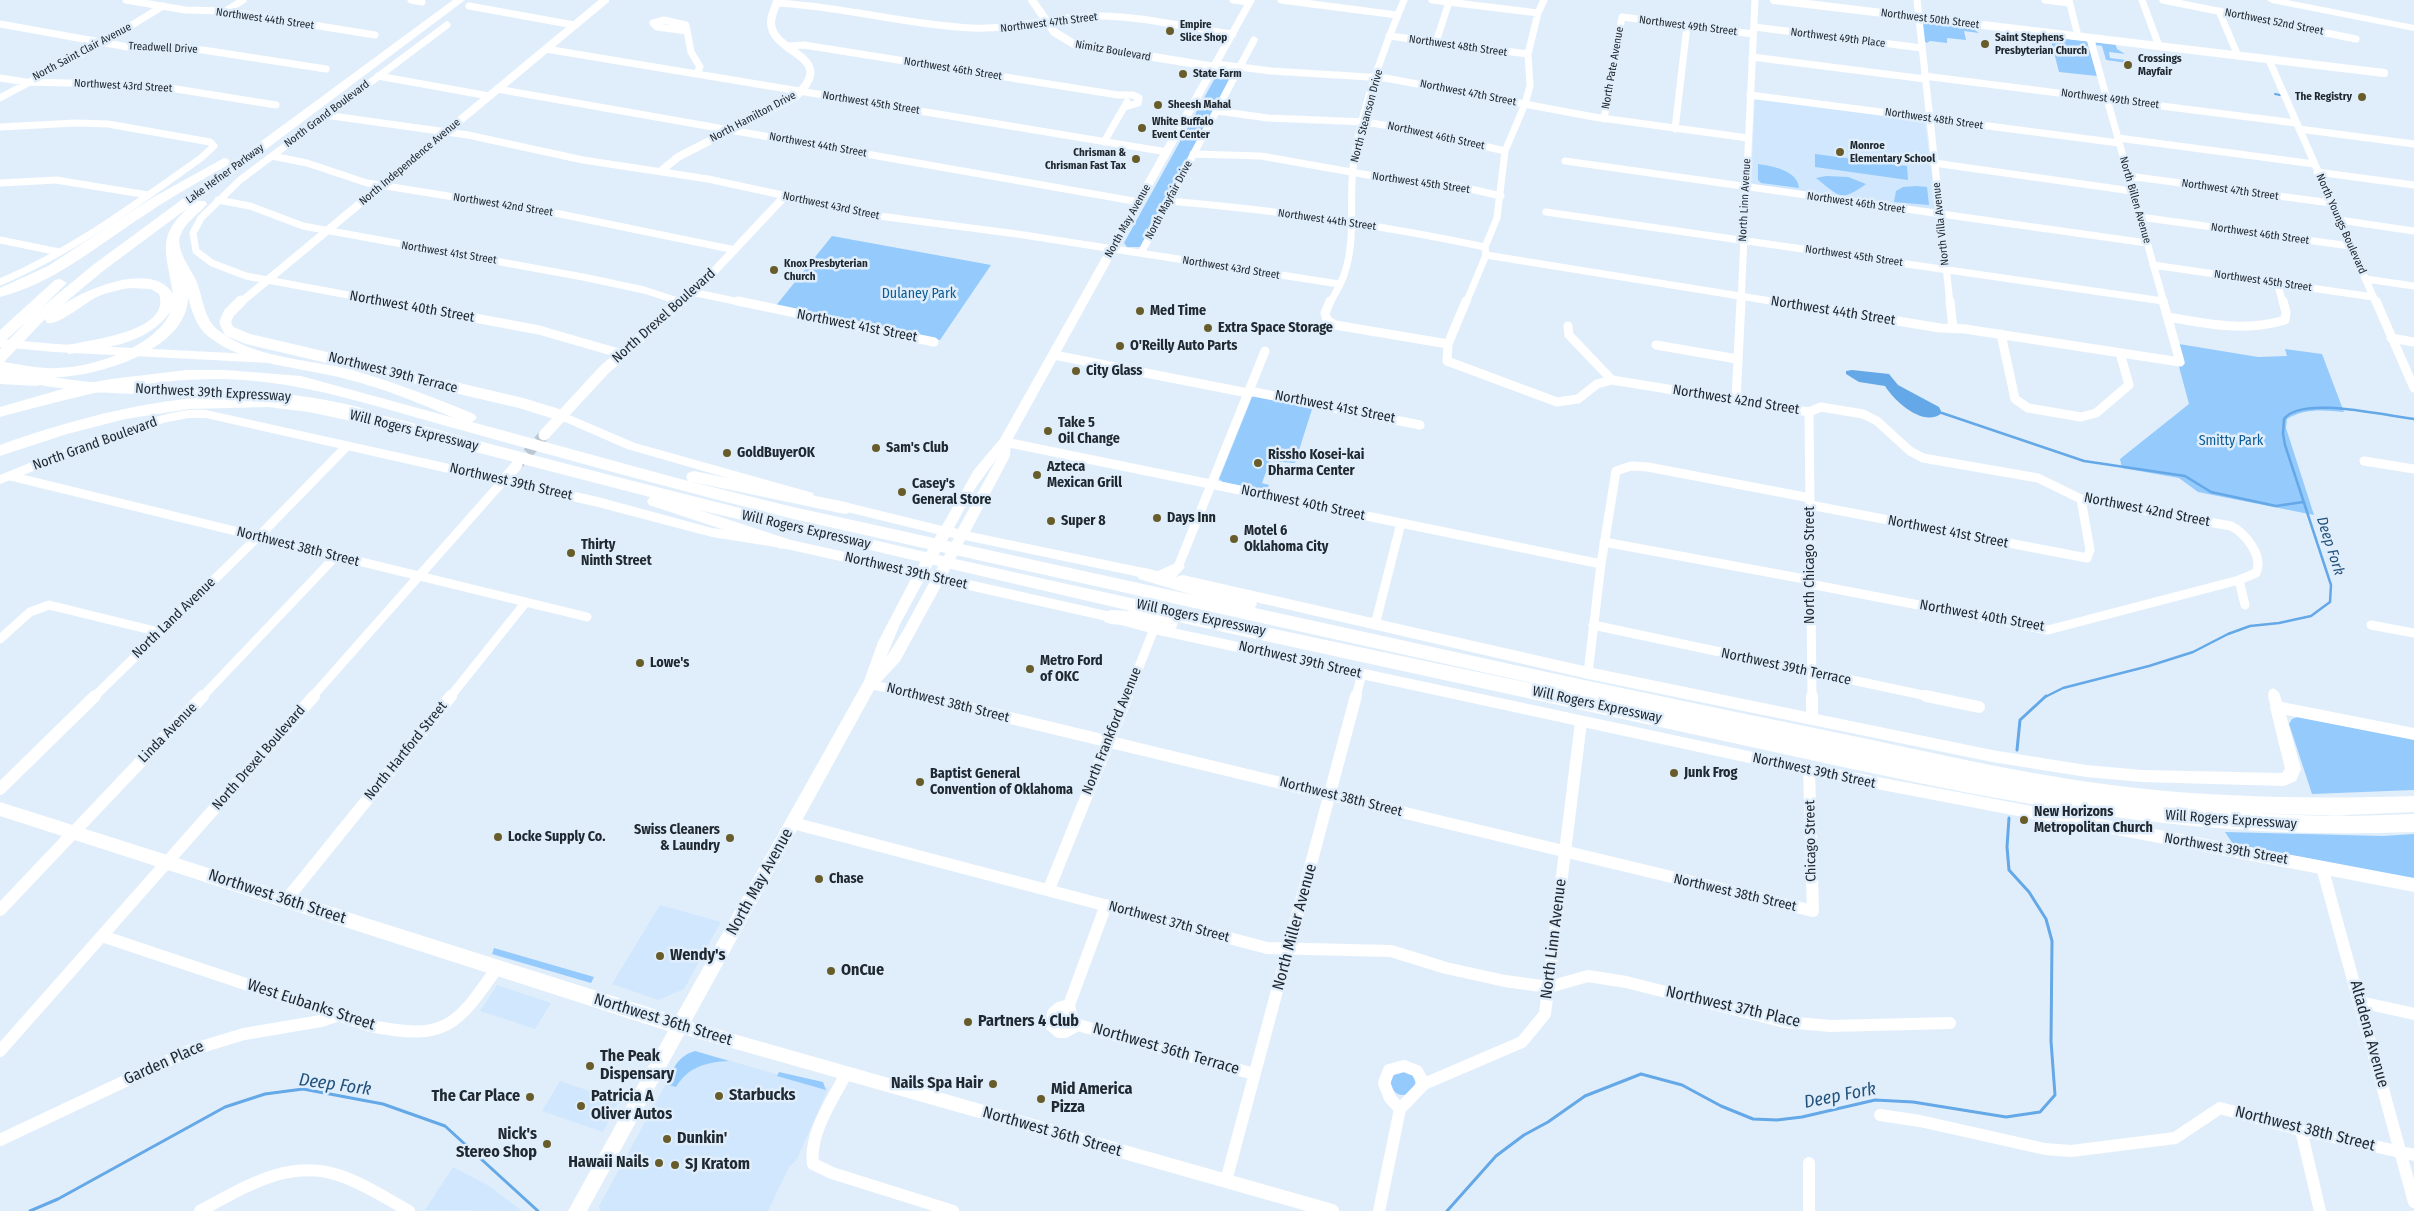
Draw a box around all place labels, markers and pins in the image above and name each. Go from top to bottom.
place label: Empire Slice Shop [1180,18,1227,44]
marker: Empire Slice Shop [1164,25,1176,37]
place label: Saint Stephens Presbyterian Church [1995,31,2087,57]
marker: Saint Stephens Presbyterian Church [1979,38,1991,50]
place label: Crossings Mayfair [2138,52,2182,78]
marker: Crossings Mayfair [2122,59,2134,71]
place label: State Farm [1193,67,1242,81]
marker: State Farm [1177,68,1189,80]
place label: The Registry [2295,90,2352,104]
marker: The Registry [2356,91,2368,103]
place label: Sheesh Mahal [1168,98,1231,112]
marker: Sheesh Mahal [1152,99,1164,111]
place label: White Buffalo Event Center [1152,115,1214,141]
marker: White Buffalo Event Center [1136,122,1148,134]
place label: Monroe Elementary School [1850,139,1935,165]
place label: Chrisman & Chrisman Fast Tax [1045,146,1126,172]
marker: Monroe Elementary School [1834,146,1846,158]
marker: Chrisman & Chrisman Fast Tax [1130,153,1142,165]
place label: Knox Presbyterian Church [784,257,868,283]
marker: Knox Presbyterian Church [768,264,780,276]
place label: Med Time [1150,303,1206,319]
marker: Med Time [1134,305,1146,317]
place label: Extra Space Storage [1218,320,1333,336]
marker: Extra Space Storage [1202,322,1214,334]
place label: O'Reilly Auto Parts [1130,338,1237,354]
marker: O'Reilly Auto Parts [1114,340,1126,352]
place label: City Glass [1086,363,1142,379]
marker: City Glass [1070,365,1082,377]
place label: Take 5 Oil Change [1058,415,1120,448]
marker: Take 5 Oil Change [1042,425,1054,437]
place label: Sam's Club [886,440,949,456]
marker: Sam's Club [870,442,882,454]
place label: GoldBuyerOK [737,445,815,461]
marker: GoldBuyerOK [721,447,733,459]
place label: Rissho Kosei-kai Dharma Center [1268,447,1364,480]
marker: Rissho Kosei-kai Dharma Center [1252,457,1264,469]
place label: Azteca Mexican Grill [1047,459,1122,492]
marker: Azteca Mexican Grill [1031,469,1043,481]
place label: Casey's General Store [912,476,991,508]
marker: Casey's General Store [896,486,908,498]
place label: Days Inn [1167,510,1216,526]
marker: Days Inn [1151,512,1163,524]
place label: Super 8 [1061,513,1106,529]
marker: Super 8 [1045,515,1057,527]
place label: Motel 6 Oklahoma City [1244,523,1329,556]
marker: Motel 6 Oklahoma City [1228,533,1240,545]
place label: Thirty Ninth Street [581,537,652,570]
marker: Thirty Ninth Street [565,547,577,559]
place label: Metro Ford of OKC [1040,653,1103,686]
place label: Lowe's [650,655,689,671]
marker: Lowe's [634,657,646,669]
marker: Metro Ford of OKC [1024,663,1036,675]
place label: Junk Frog [1684,765,1738,781]
place label: Baptist General Convention of Oklahoma [930,766,1073,799]
marker: Junk Frog [1668,767,1680,779]
marker: Baptist General Convention of Oklahoma [914,776,926,788]
place label: New Horizons Metropolitan Church [2034,804,2153,836]
marker: New Horizons Metropolitan Church [2018,814,2030,826]
place label: Swiss Cleaners & Laundry [634,822,720,854]
place label: Locke Supply Co. [508,829,605,845]
marker: Locke Supply Co. [492,831,504,843]
marker: Swiss Cleaners & Laundry [724,832,736,844]
place label: Chase [829,871,864,887]
marker: Chase [813,873,825,885]
place label: Wendy's [670,946,725,966]
marker: Wendy's [654,950,666,962]
place label: OnCue [841,961,884,981]
marker: OnCue [825,965,837,977]
place label: Partners 4 Club [978,1012,1079,1032]
marker: Partners 4 Club [962,1016,974,1028]
place label: The Peak Dispensary [600,1047,674,1085]
marker: The Peak Dispensary [584,1060,596,1072]
place label: Nails Spa Hair [891,1074,983,1094]
marker: Nails Spa Hair [987,1078,999,1090]
place label: Mid America Pizza [1051,1080,1132,1118]
place label: Starbucks [729,1086,796,1106]
place label: The Car Place [431,1087,520,1107]
place label: Patricia A Oliver Autos [591,1087,672,1125]
marker: Starbucks [713,1090,725,1102]
marker: The Car Place [524,1091,536,1103]
marker: Mid America Pizza [1035,1093,1047,1105]
marker: Patricia A Oliver Autos [575,1100,587,1112]
place label: Nick's Stereo Shop [456,1125,537,1163]
place label: Dunkin' [677,1129,727,1149]
marker: Dunkin' [661,1133,673,1145]
marker: Nick's Stereo Shop [541,1138,553,1150]
place label: Hawaii Nails [568,1153,649,1173]
place label: SJ Kratom [685,1155,750,1175]
marker: Hawaii Nails [653,1157,665,1169]
marker: SJ Kratom [669,1159,681,1171]

